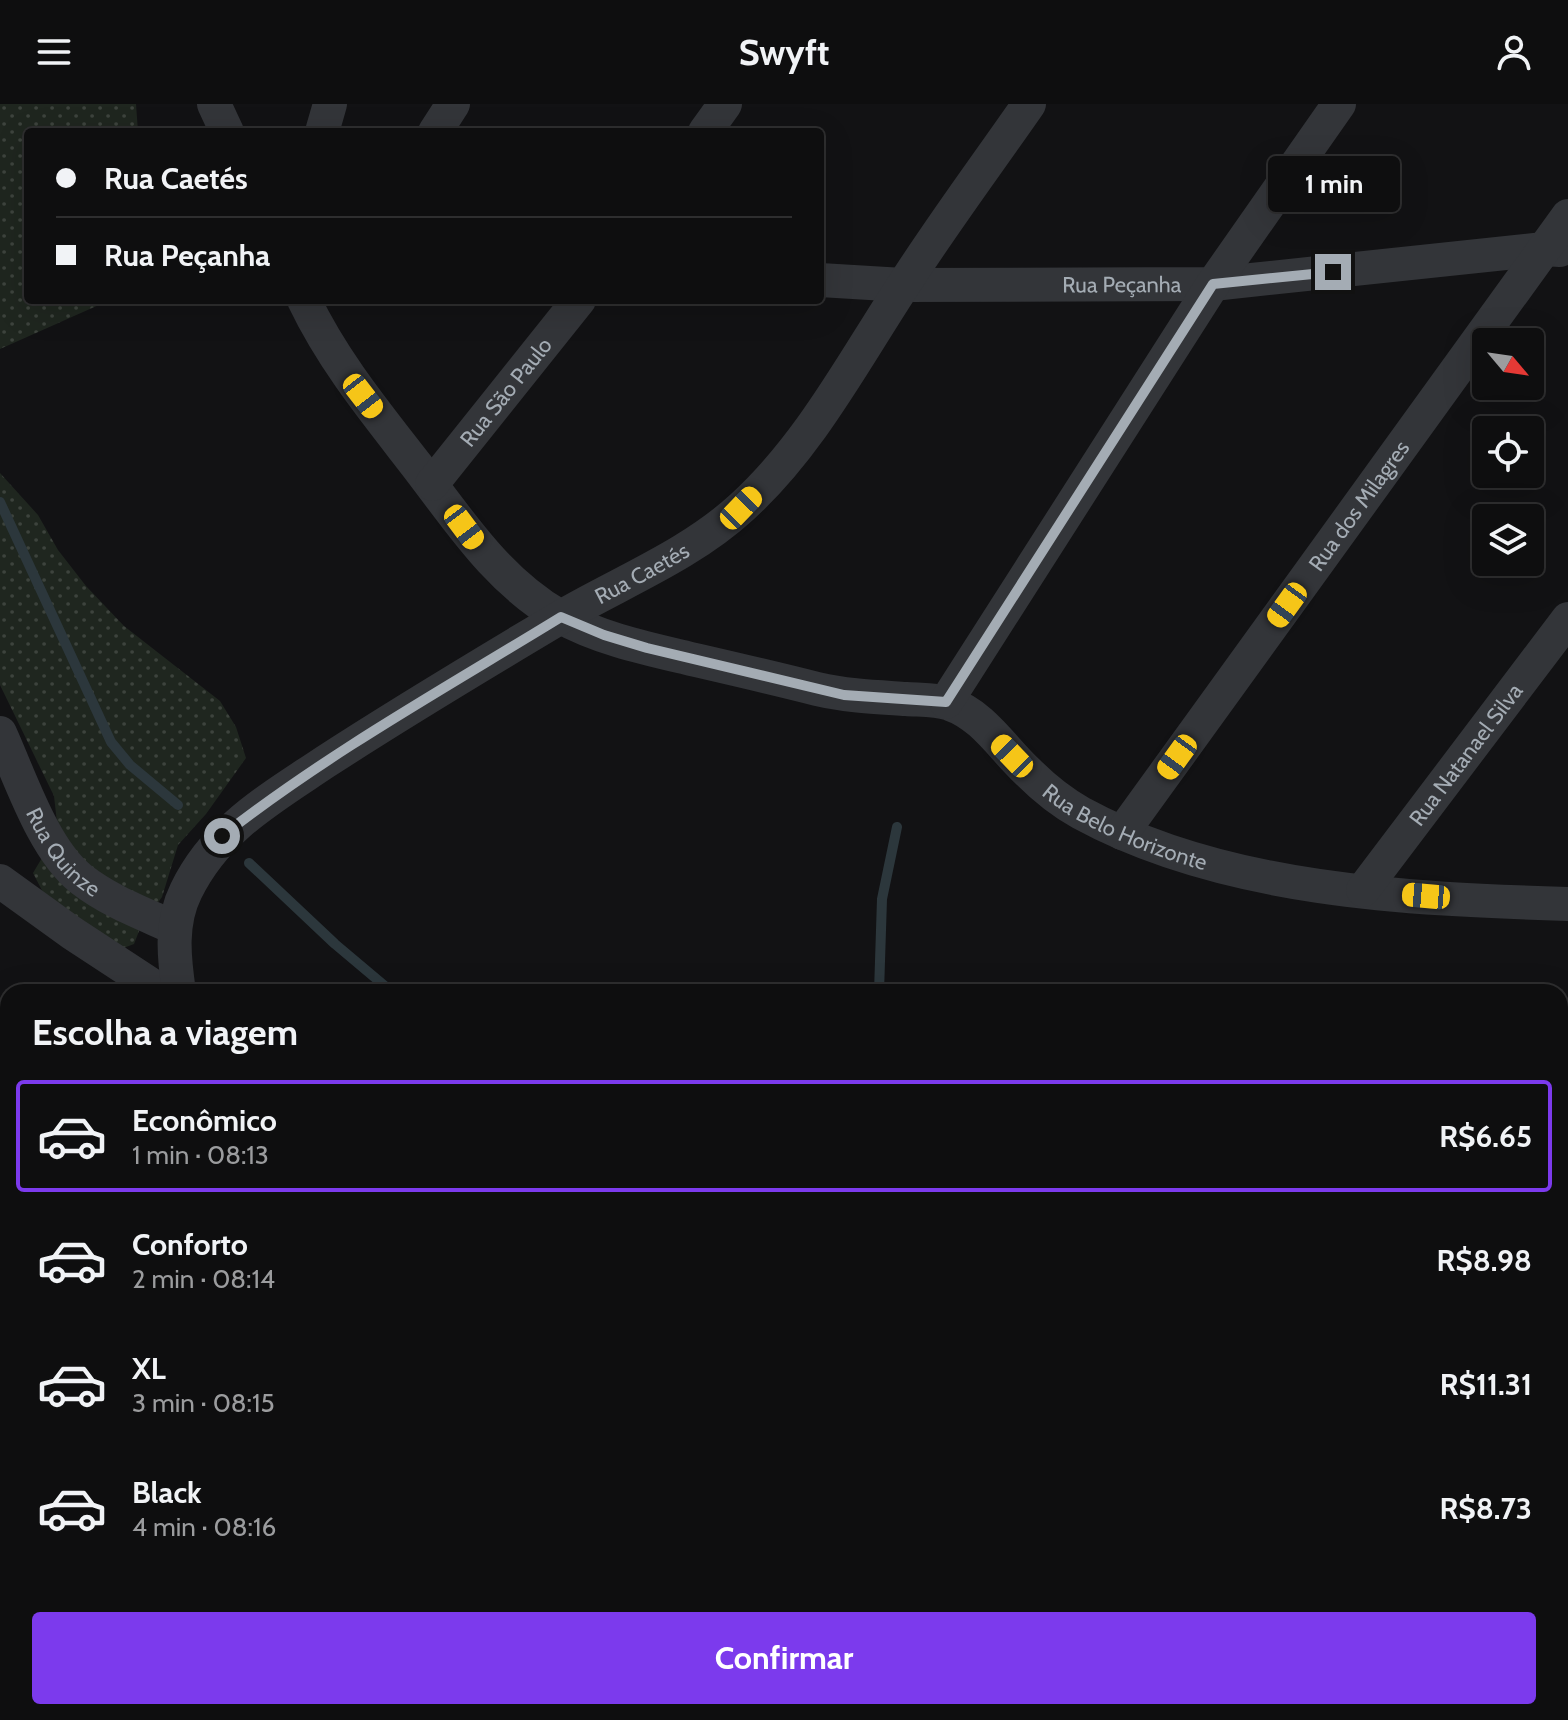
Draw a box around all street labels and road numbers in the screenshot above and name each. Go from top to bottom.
street label: Rua Peçanha [1062,271,1182,298]
street label: Rua São Paulo [454,332,558,452]
street label: Rua dos Milagres [1303,435,1415,576]
street label: Rua Caetés [590,537,694,610]
street label: Rua Natanael Silva [1403,678,1529,831]
street label: Rua Belo Horizonte [1037,778,1210,876]
street label: Rua Quinze [20,803,105,903]

